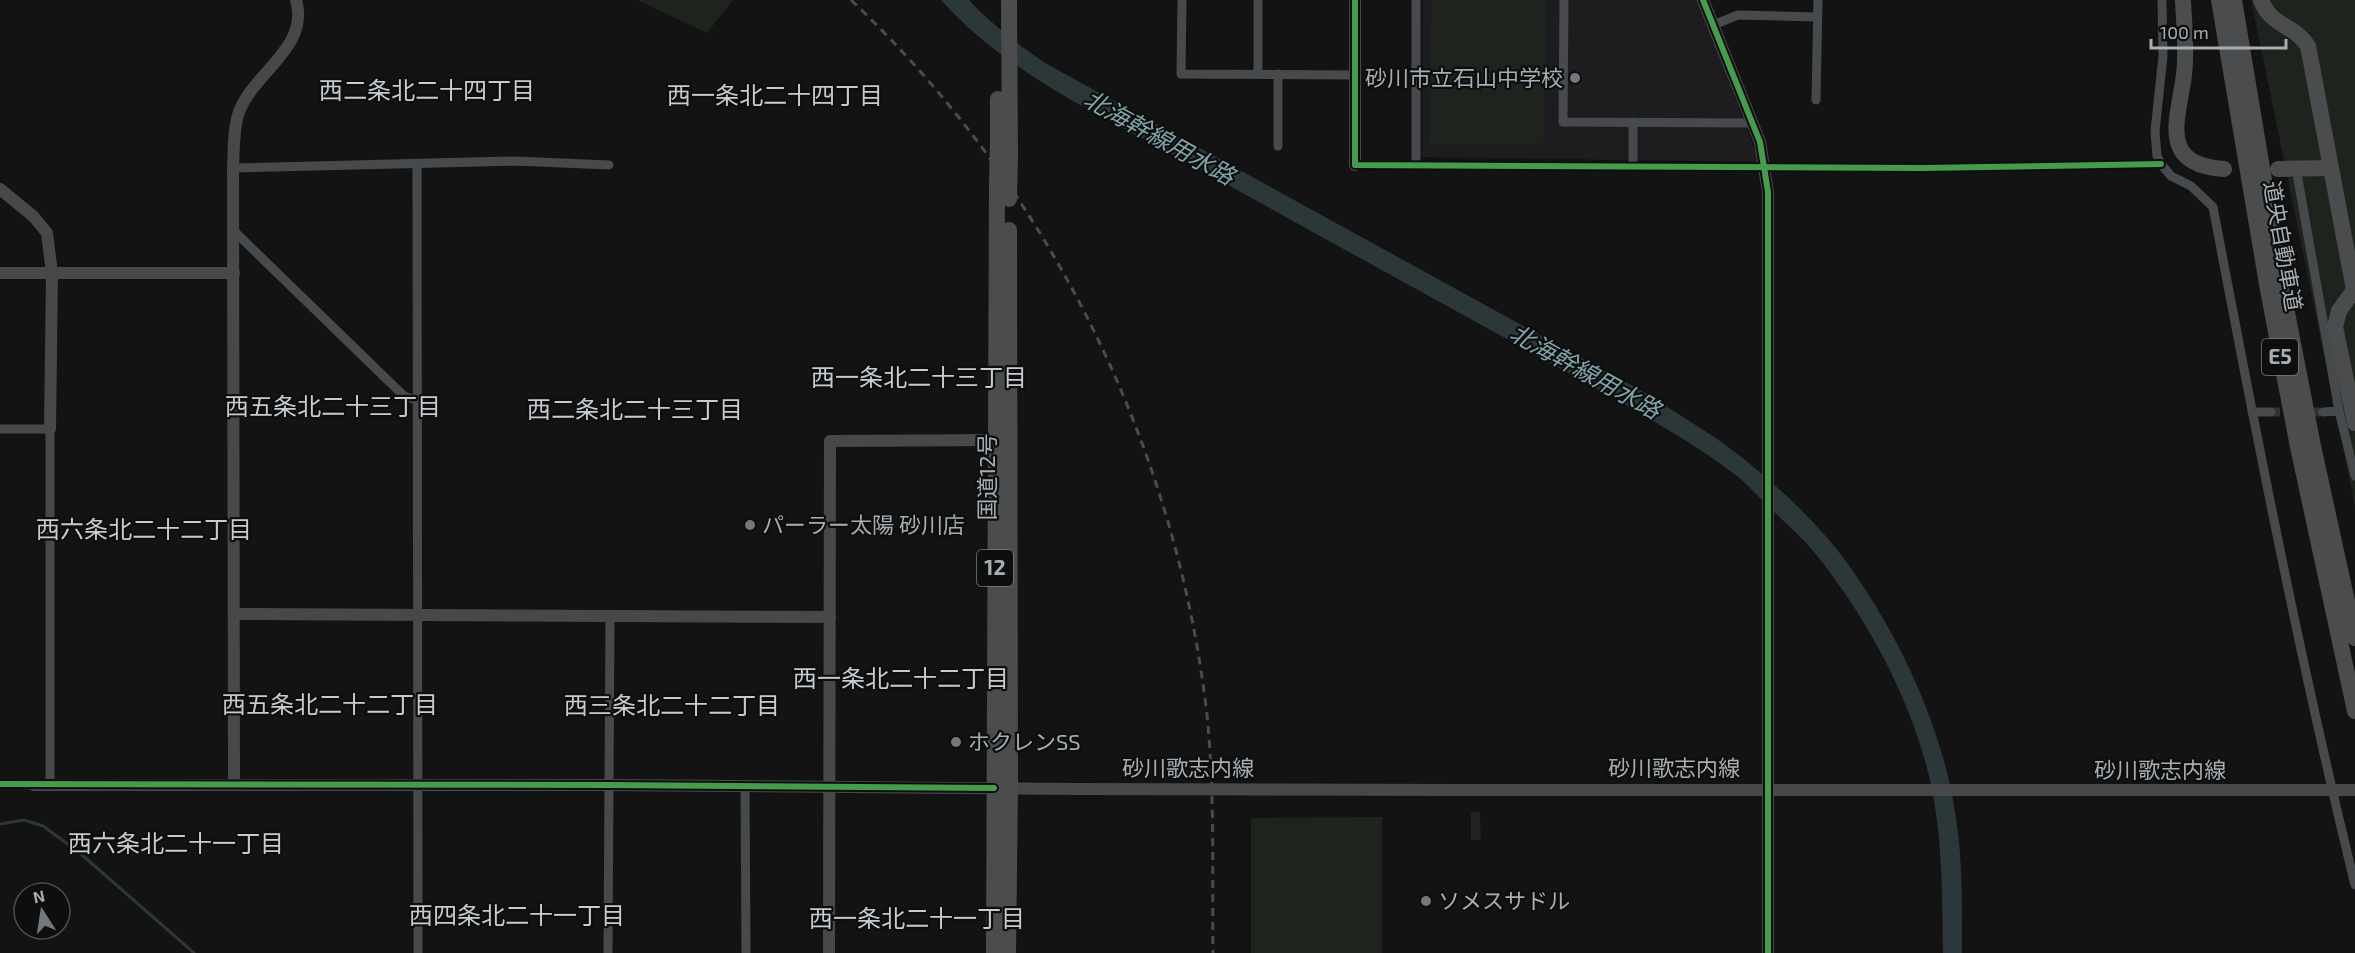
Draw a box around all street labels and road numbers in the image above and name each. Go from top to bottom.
street label: 道央自動車道 [2260,179,2308,313]
road number: E5 [2262,339,2298,375]
street label: 国道12号 [973,433,999,521]
road number: 12 [977,550,1013,586]
street label: 砂川歌志内線 [1122,754,1254,780]
street label: 砂川歌志内線 [1608,754,1740,780]
street label: 砂川歌志内線 [2094,756,2226,782]

